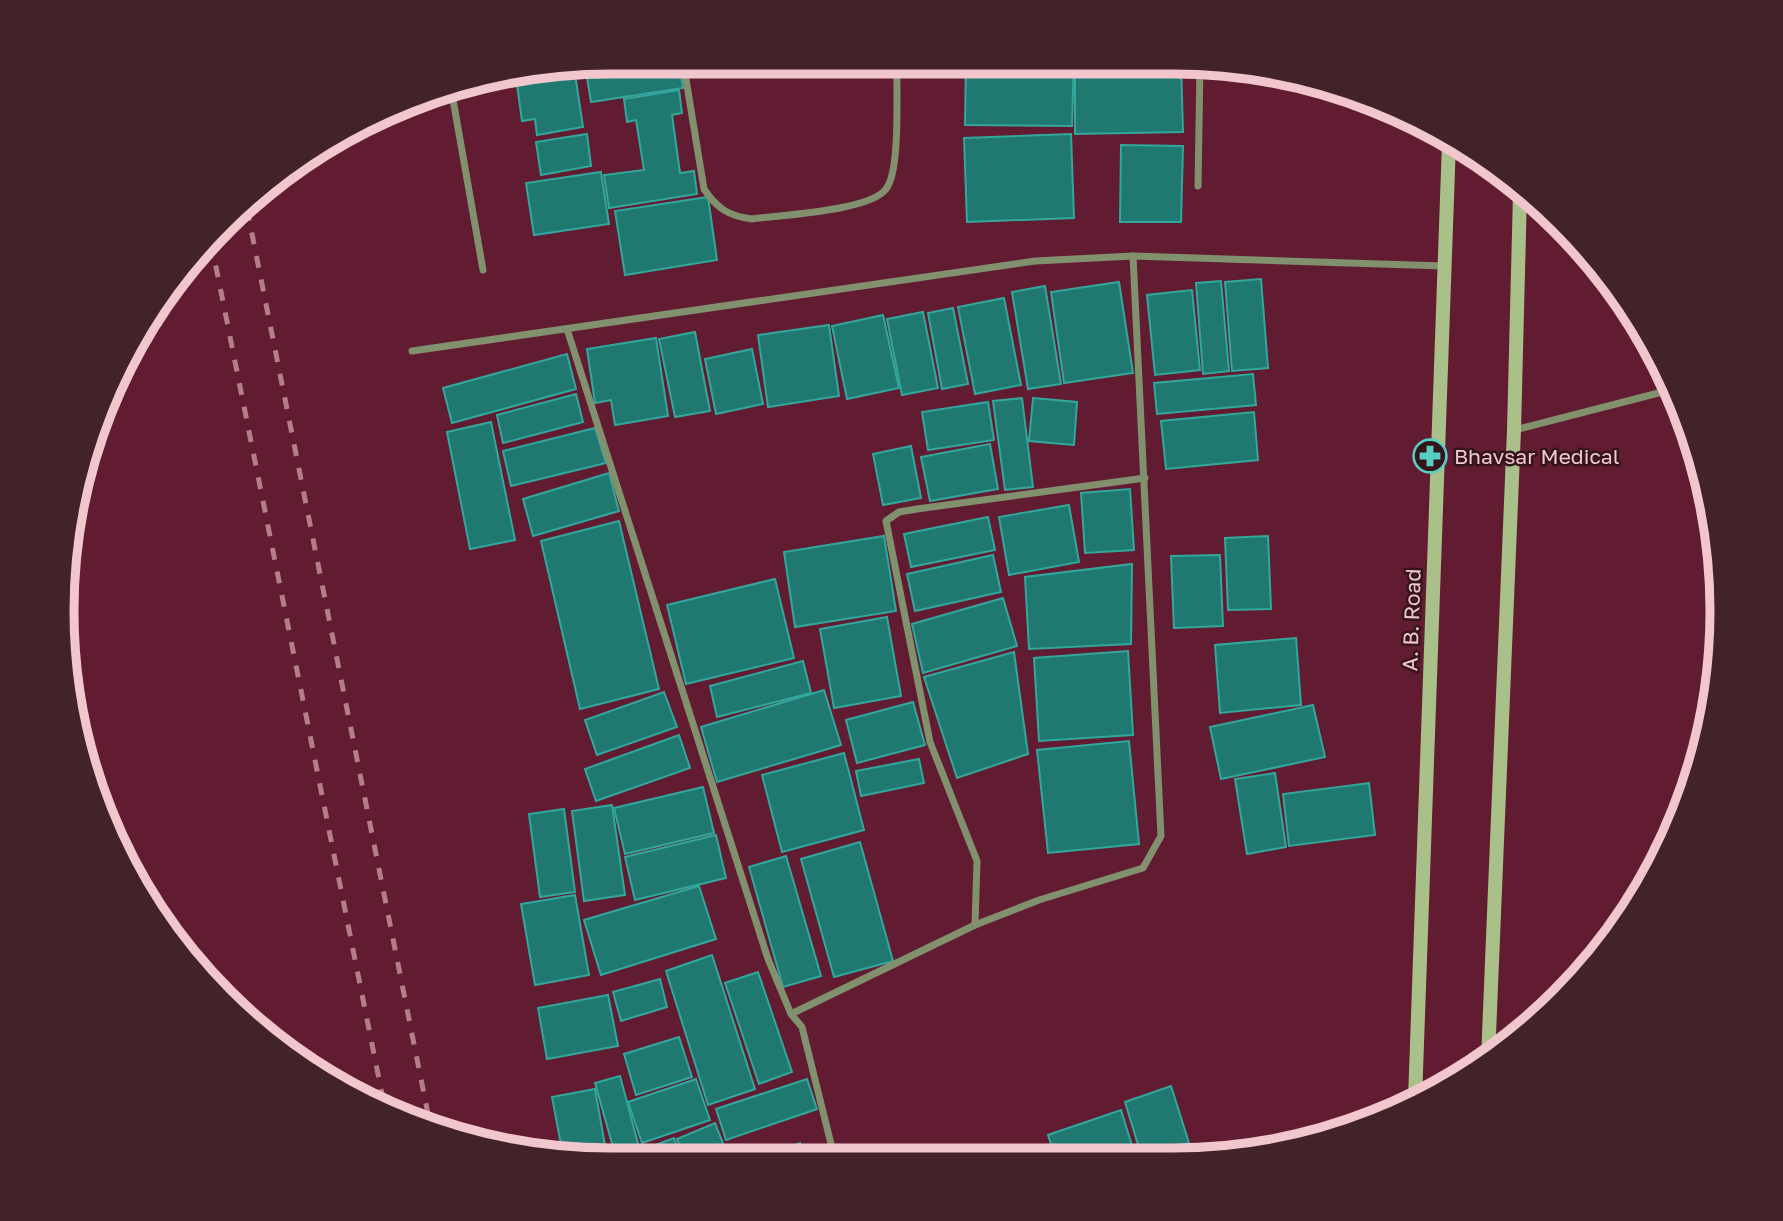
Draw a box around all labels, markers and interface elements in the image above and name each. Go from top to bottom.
pharmacy icon: Bhavsar Medical [1411,437,1449,475]
place label: Bhavsar Medical [1454,443,1619,469]
street label: A. B. Road [1396,568,1426,672]

